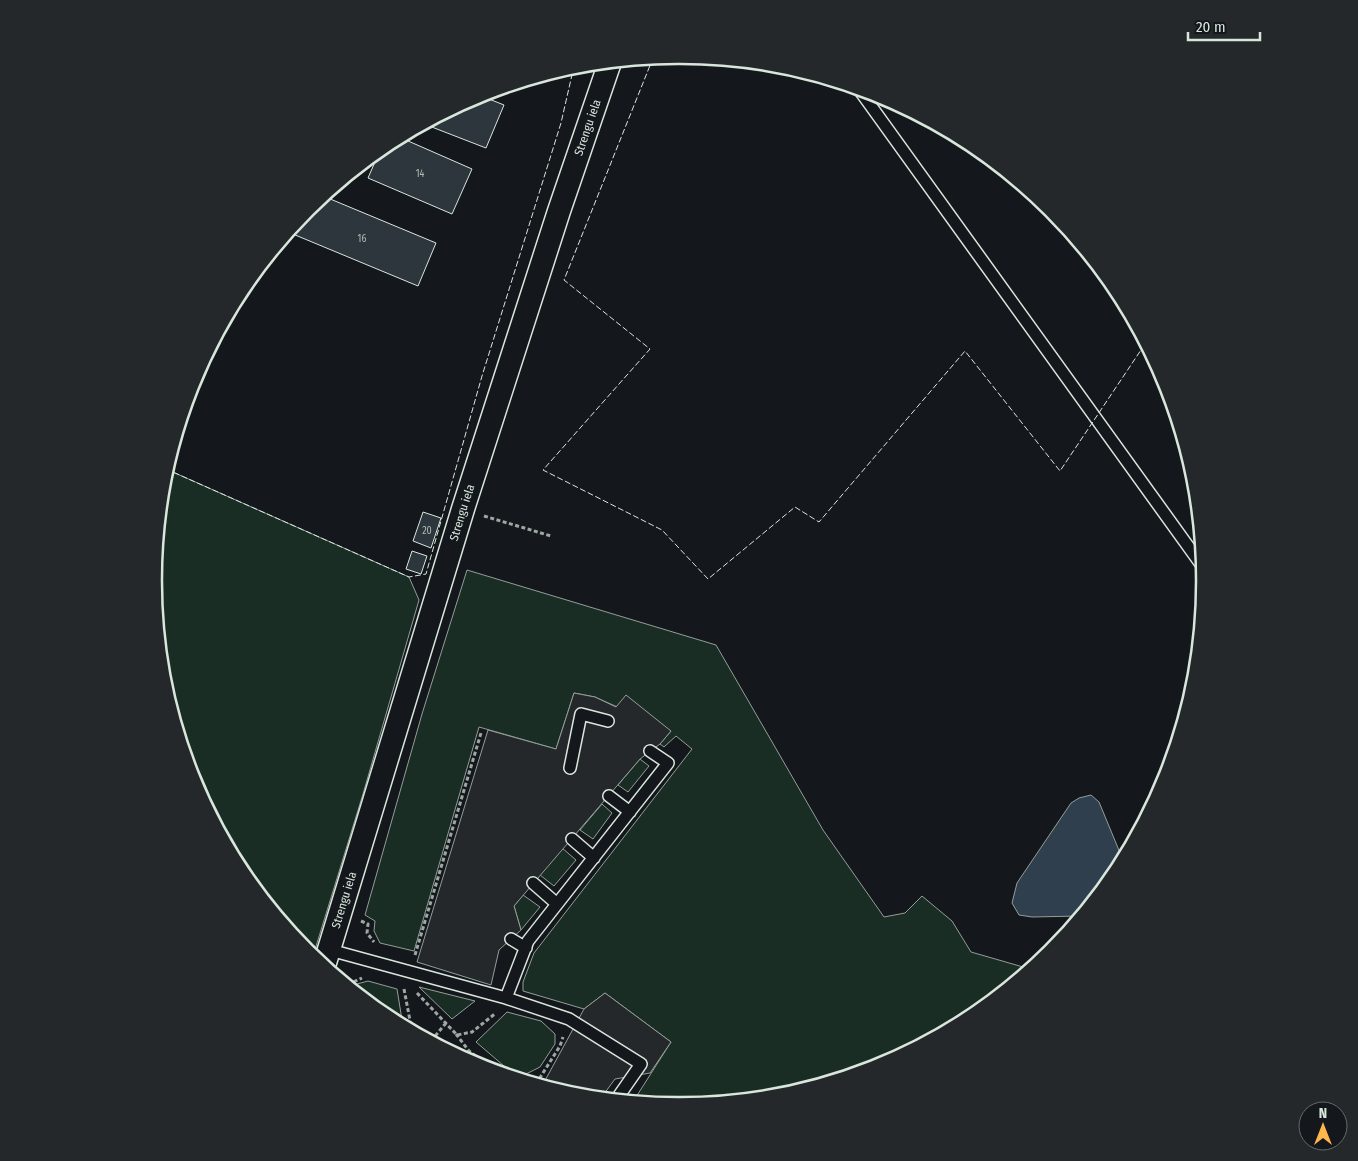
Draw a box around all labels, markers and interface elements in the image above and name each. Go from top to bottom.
scale bar [1188,10,1260,42]
text: 20 m [1196,18,1226,36]
street label: Strengu iela [571,97,604,158]
house number: 14 [416,168,425,180]
house number: 16 [358,233,366,245]
street label: Strengu iela [447,482,478,543]
house number: 20 [422,525,432,537]
street label: Strengu iela [329,870,359,930]
north arrow [1298,1101,1348,1151]
text: N [1319,1105,1327,1122]

